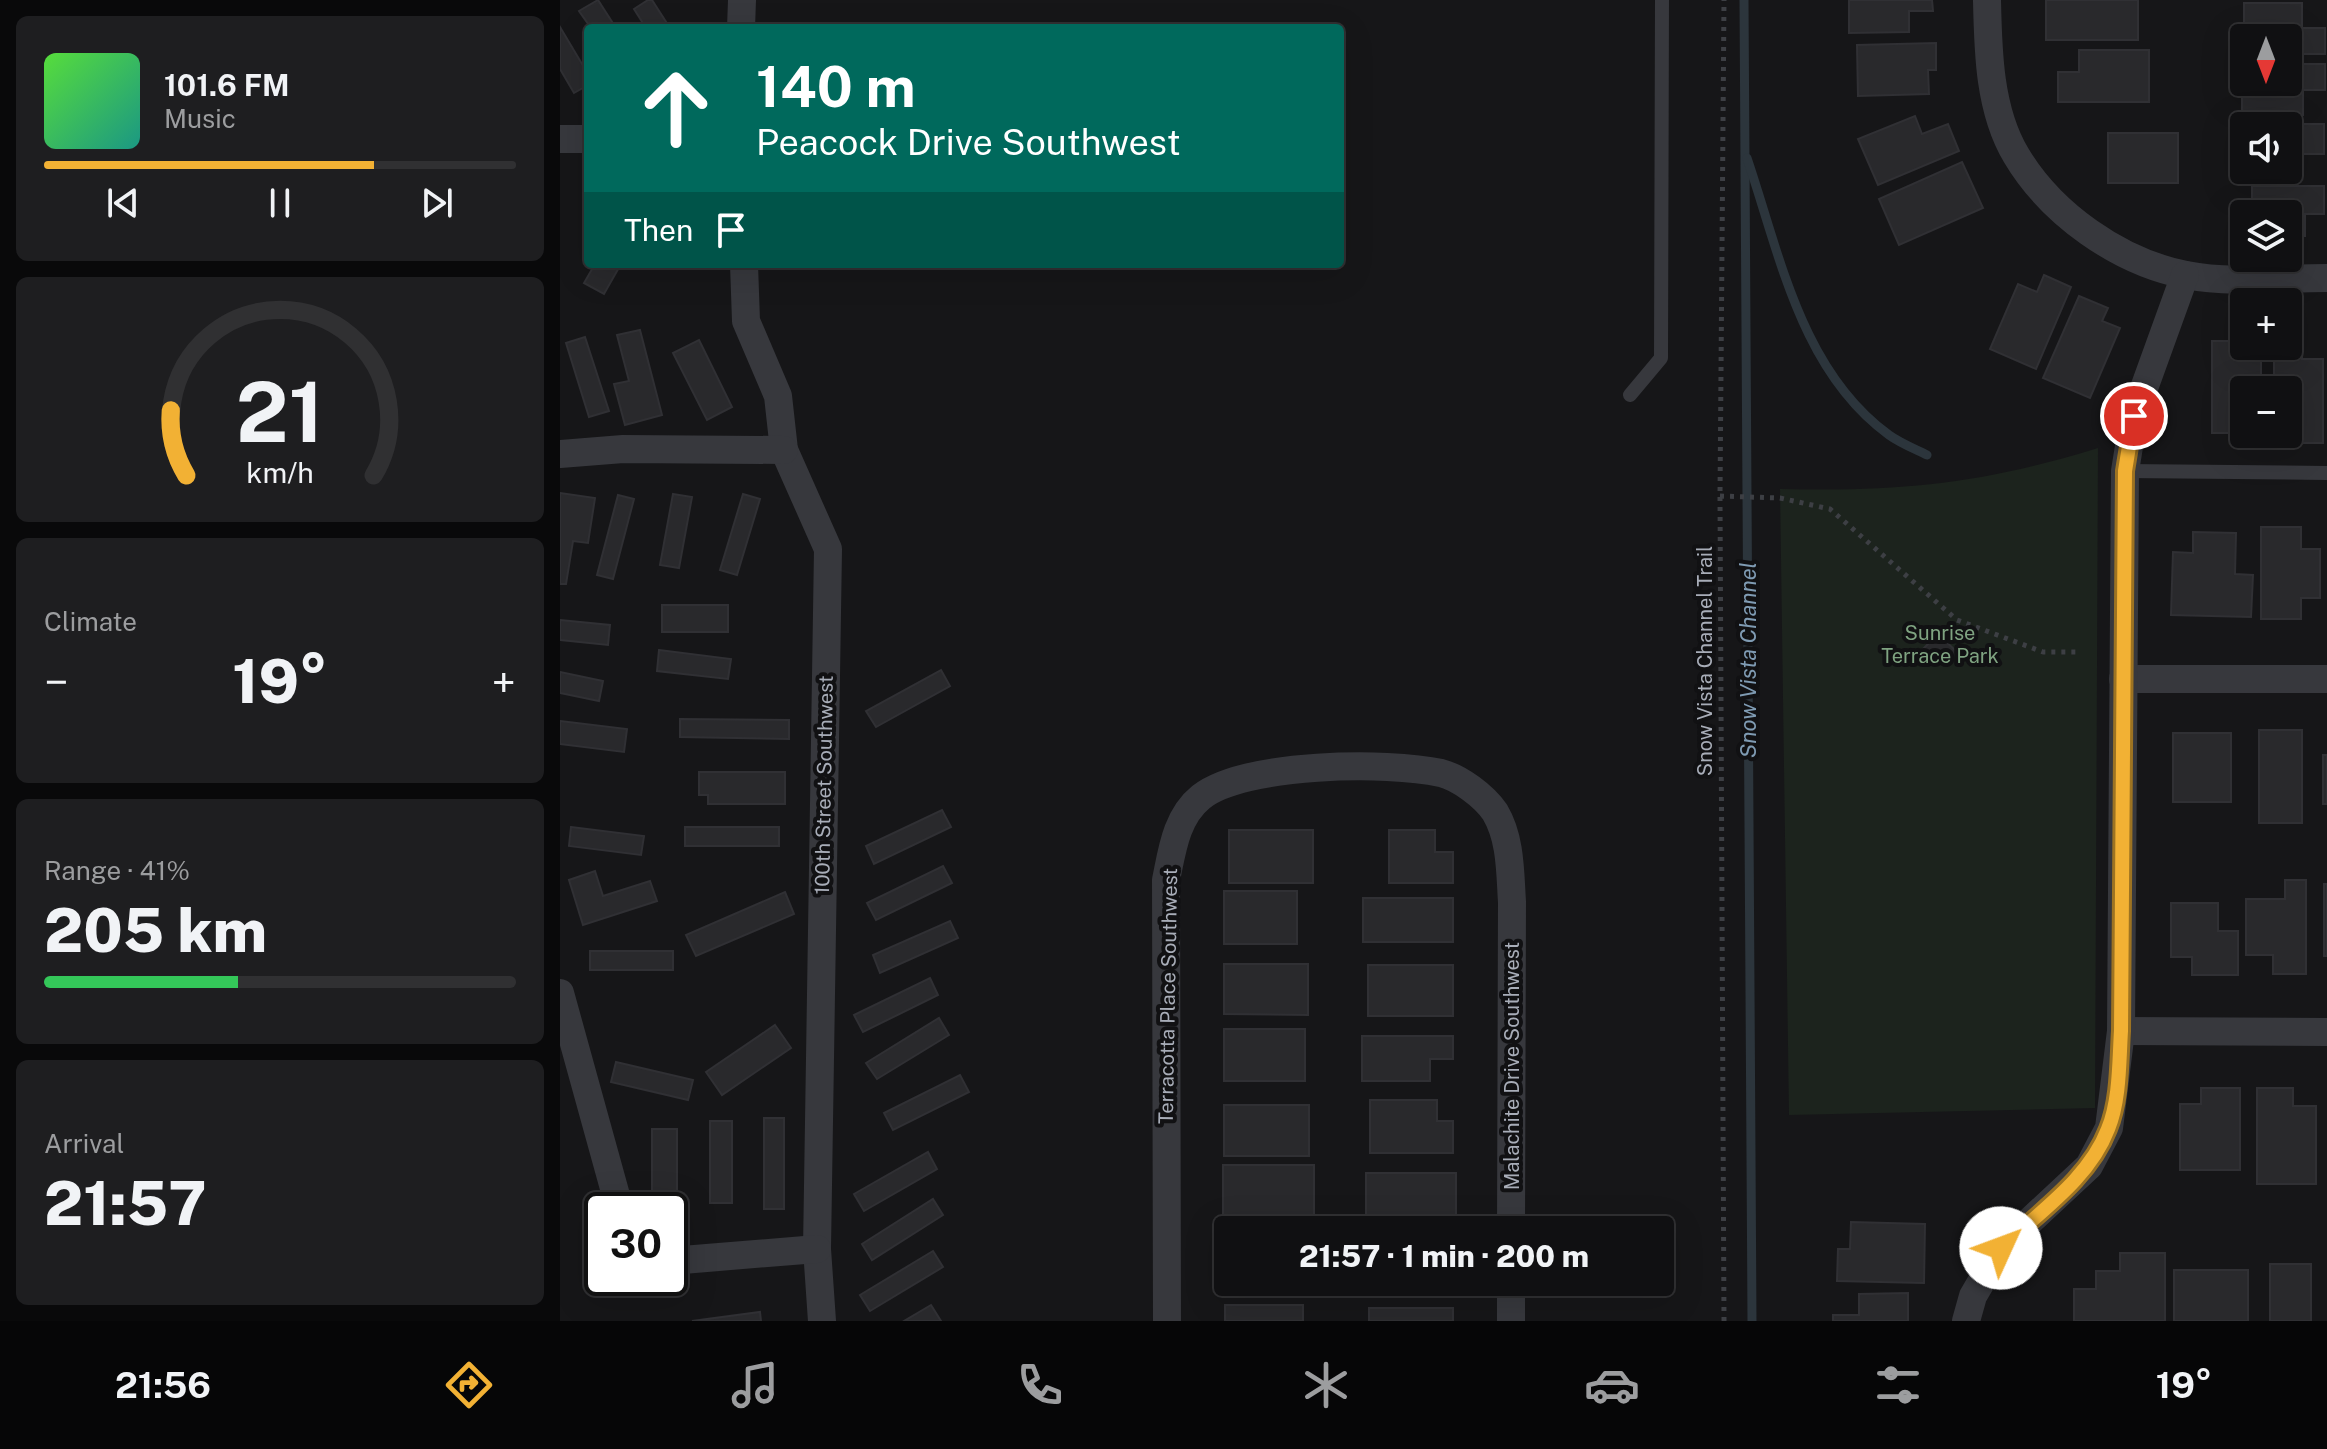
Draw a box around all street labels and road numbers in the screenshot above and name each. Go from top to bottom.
street label: Snow Vista Channel Trail [1693,546,1717,776]
street label: 100th Street Southwest [810,675,838,895]
street label: Terracotta Place Southwest [1154,868,1182,1124]
street label: Malachite Drive Southwest [1500,942,1524,1190]

